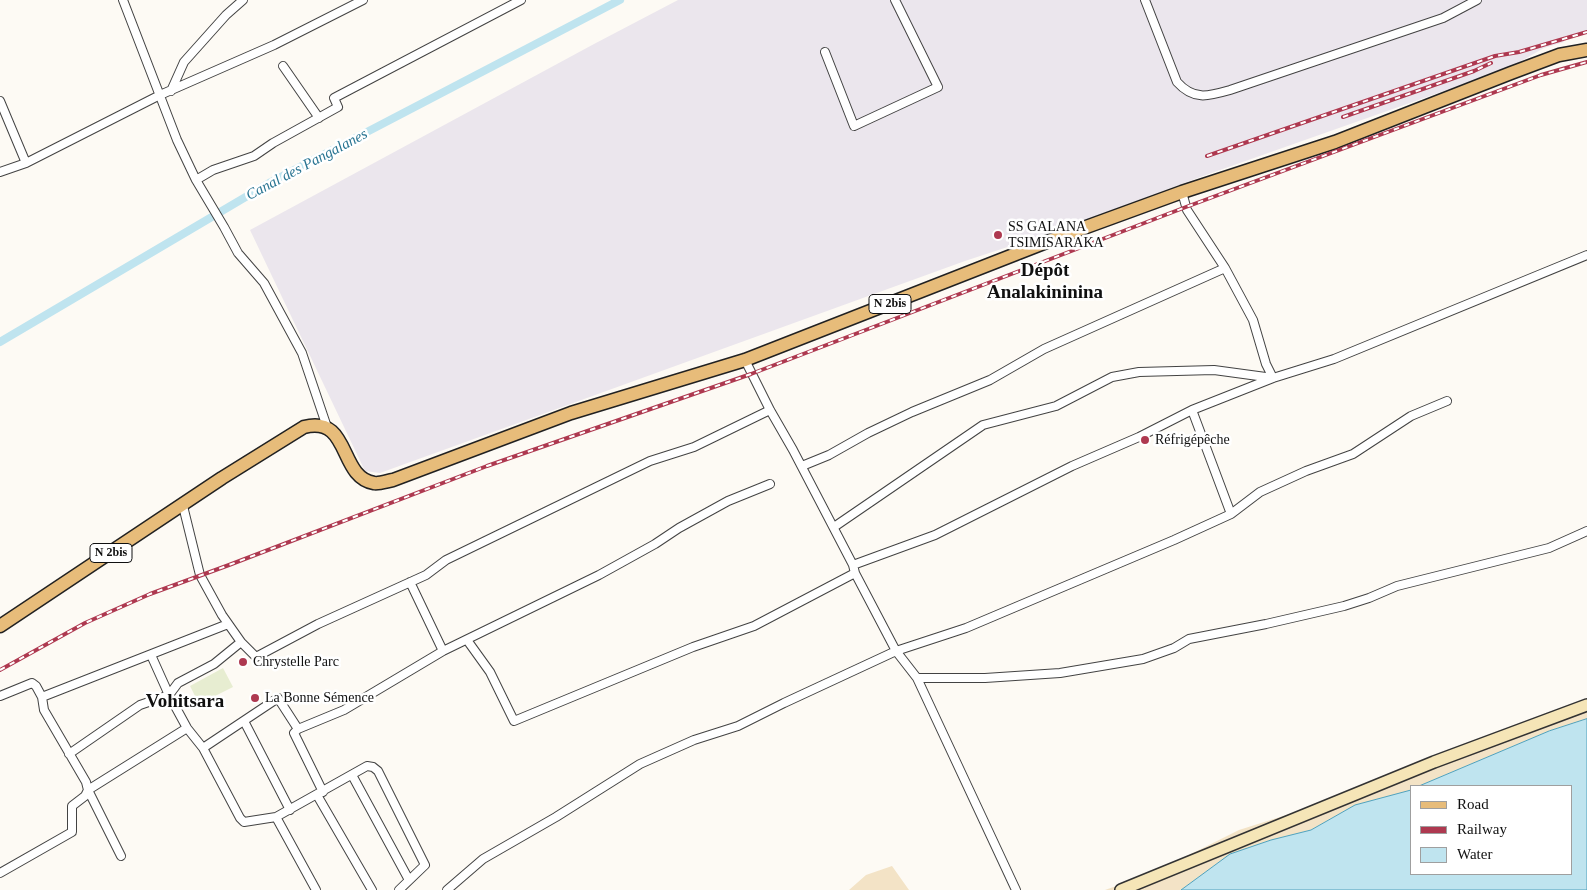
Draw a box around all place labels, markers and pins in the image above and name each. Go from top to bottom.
place label: SS GALANA TSIMISARAKA [1008,219,1104,252]
marker: SS GALANA TSIMISARAKA [992,229,1004,241]
place label: Réfrigépêche [1155,432,1230,448]
marker: Réfrigépêche [1139,434,1151,446]
place label: Chrystelle Parc [253,654,339,670]
marker: Chrystelle Parc [237,656,249,668]
place label: La Bonne Sémence [265,690,374,706]
marker: La Bonne Sémence [249,692,261,704]

